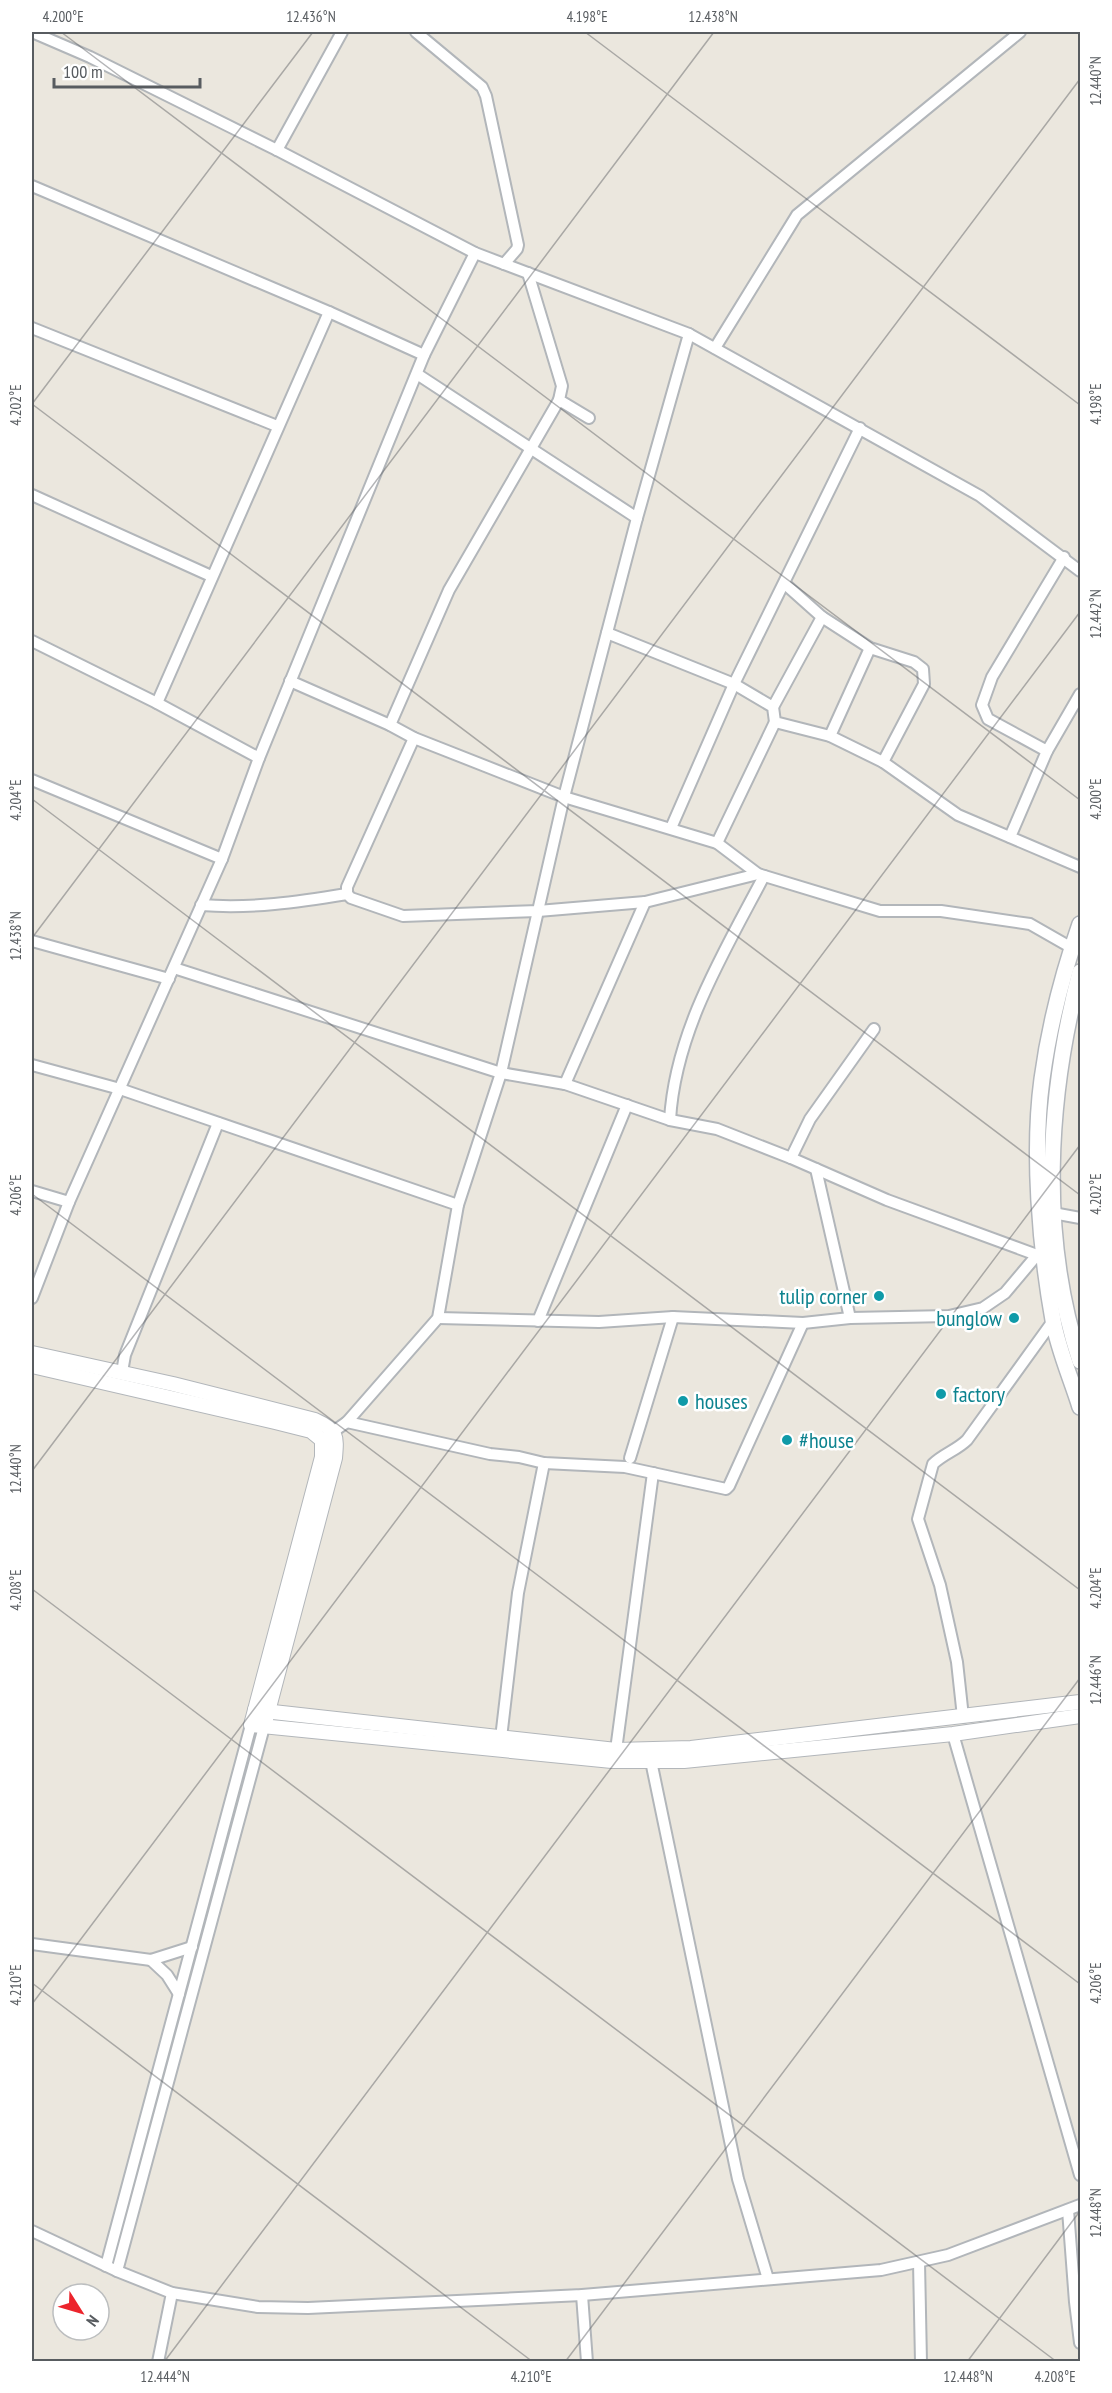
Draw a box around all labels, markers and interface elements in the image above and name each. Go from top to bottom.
text: 4.200°E [42,7,84,26]
text: 12.436°N [286,7,336,26]
text: 4.198°E [566,7,608,26]
text: 12.438°N [688,7,738,26]
scale bar [54,51,200,89]
text: 12.440°N [1086,56,1105,106]
text: 100 m [63,60,103,83]
text: 4.198°E [1086,383,1105,425]
text: 4.202°E [6,384,25,426]
text: 12.442°N [1086,589,1105,639]
text: 4.200°E [1086,778,1105,820]
text: 4.204°E [6,779,25,821]
text: 12.438°N [6,911,25,961]
text: 4.202°E [1086,1173,1105,1215]
text: 4.206°E [6,1174,25,1216]
place label: tulip corner [780,1282,867,1310]
marker: tulip corner [872,1289,886,1303]
place label: bunglow [936,1304,1002,1332]
marker: bunglow [1007,1311,1021,1325]
place label: factory [953,1380,1006,1408]
place label: houses [695,1387,748,1415]
marker: factory [934,1387,948,1401]
marker: houses [676,1394,690,1408]
place label: #house [799,1426,854,1454]
marker: #house [780,1433,794,1447]
text: 12.440°N [6,1444,25,1494]
text: 4.204°E [1086,1567,1105,1609]
text: 4.208°E [6,1569,25,1611]
text: 12.446°N [1086,1655,1105,1705]
text: 4.206°E [1086,1962,1105,2004]
text: 4.210°E [6,1964,25,2006]
text: 12.448°N [1086,2188,1105,2238]
north arrow [51,2282,111,2342]
text: N [82,2312,104,2330]
text: 12.444°N [140,2367,190,2386]
text: 4.210°E [510,2367,552,2386]
text: 12.448°N [943,2367,993,2386]
text: 4.208°E [1034,2367,1076,2386]

